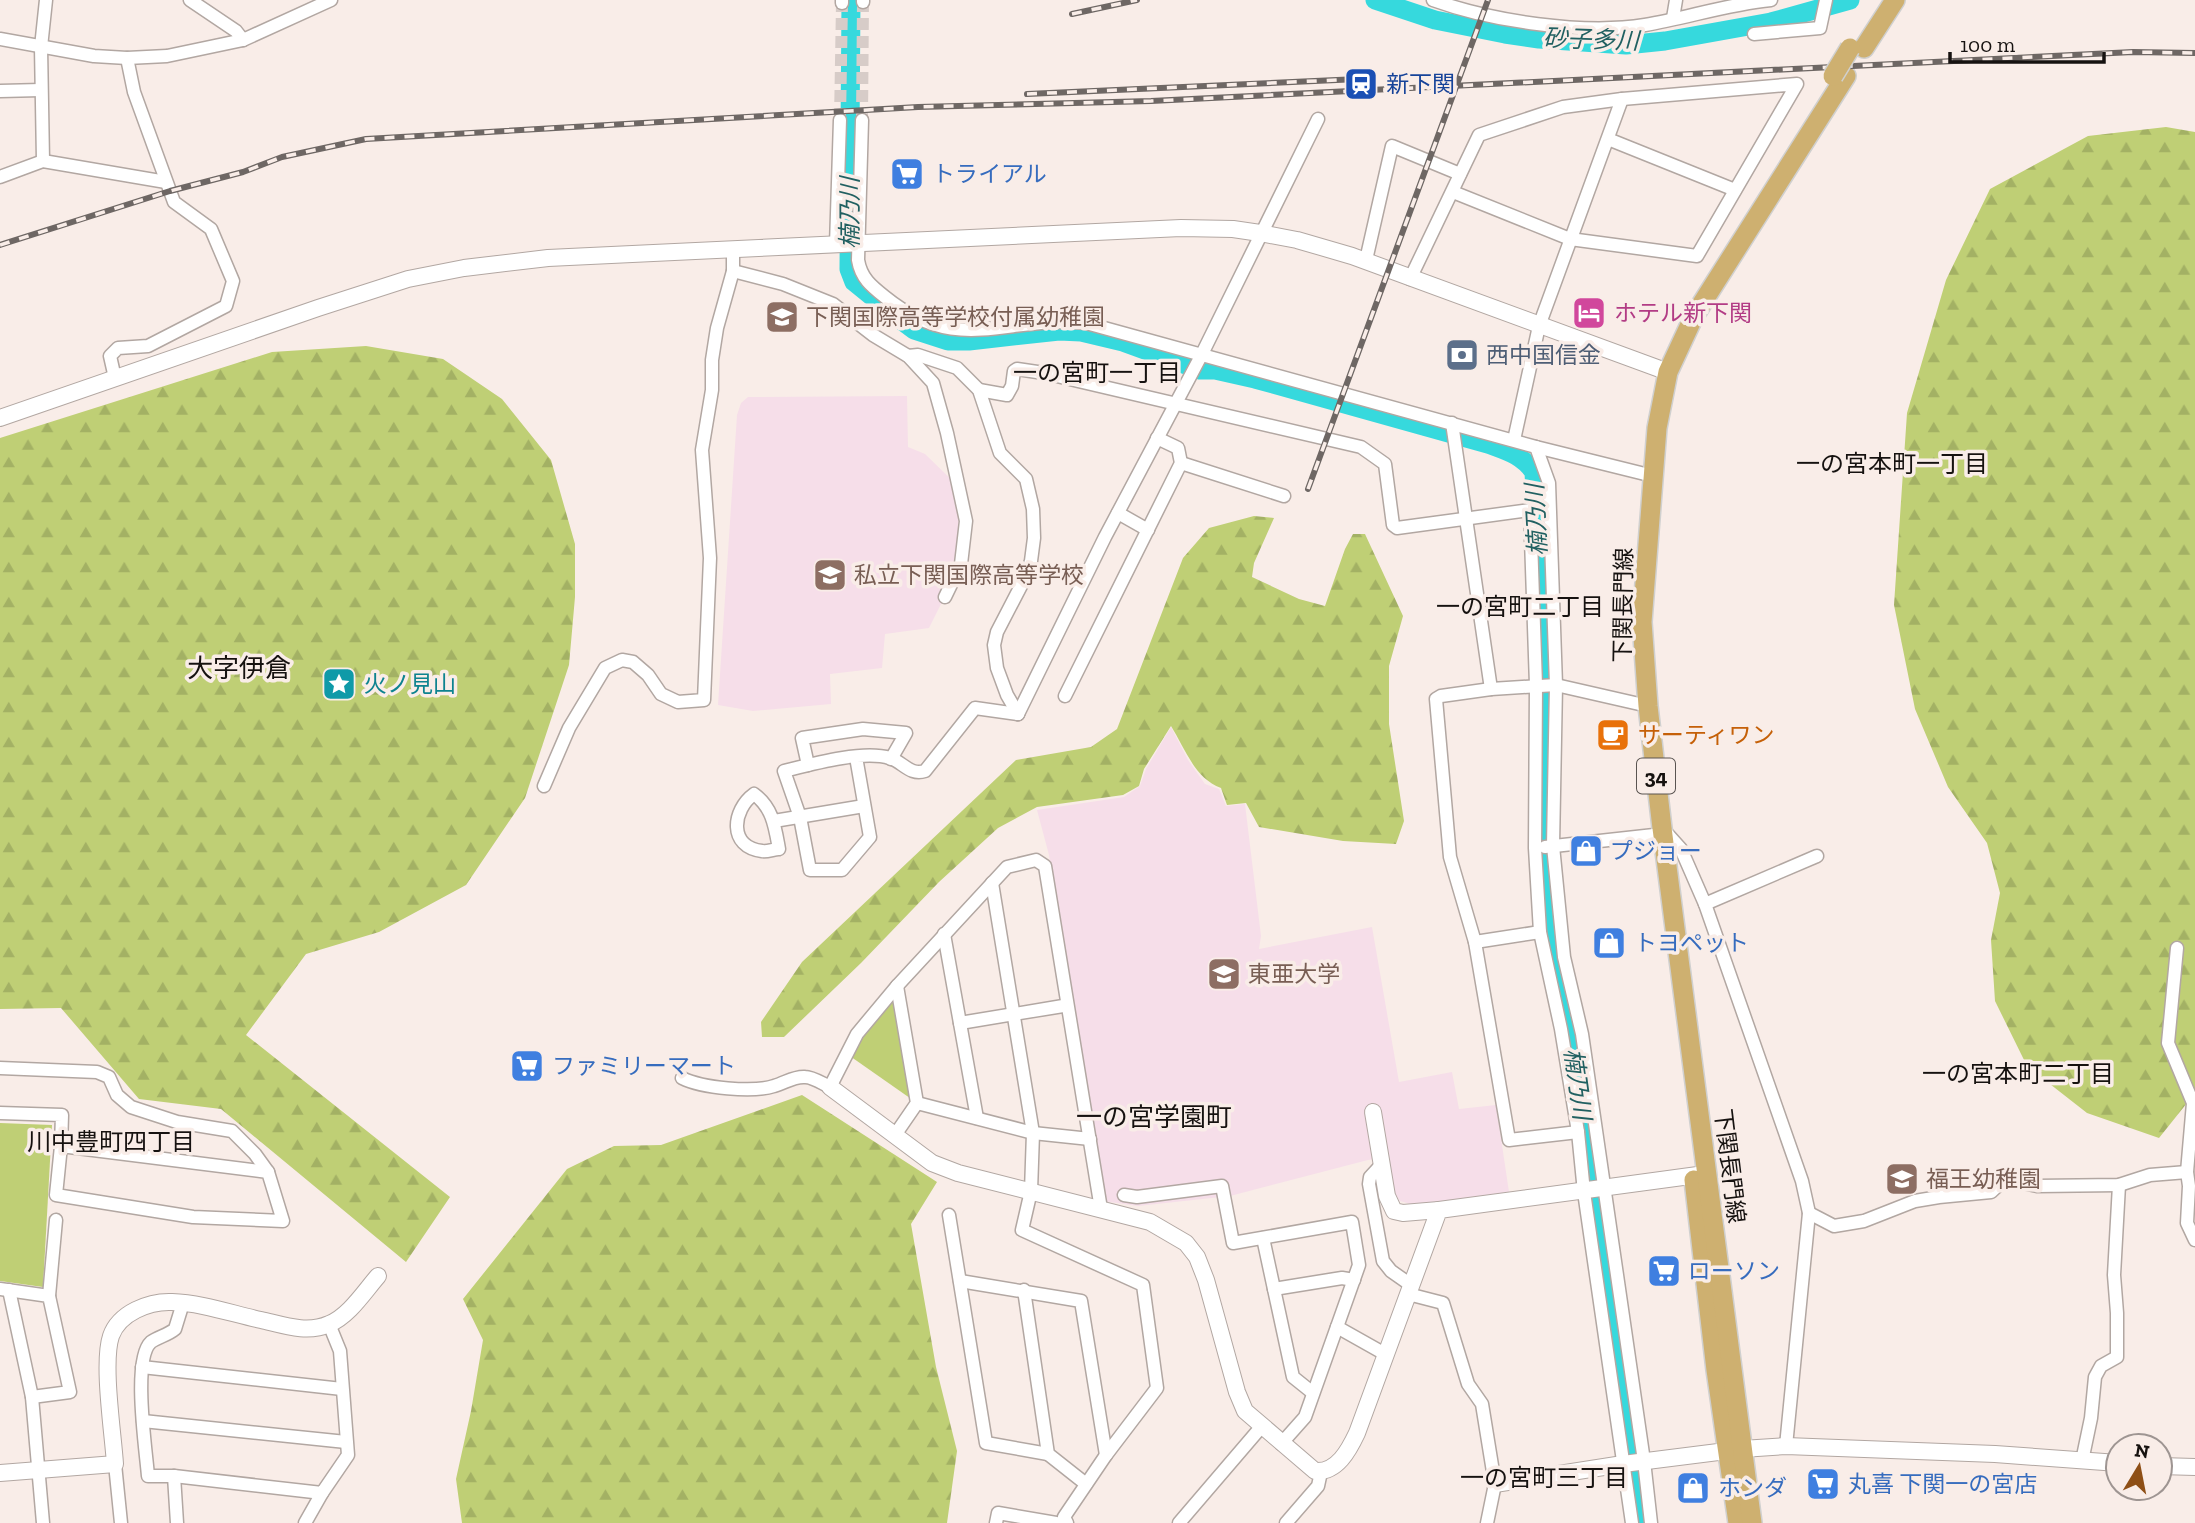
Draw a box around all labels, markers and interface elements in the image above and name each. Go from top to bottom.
scale bar [1950,21,2104,65]
water label: 砂子多川 [1543,23,1642,55]
text: 100 m [1960,32,2015,57]
station icon: 新下関 [1342,65,1380,103]
place label: 新下関 [1386,70,1455,98]
supermarket icon: トライアル [888,155,926,193]
place label: トライアル [932,160,1047,188]
water label: 楠乃川 [835,174,864,249]
hotel icon: ホテル新下関 [1570,294,1608,332]
school or university icon: 下関国際高等学校付属幼稚園 [763,298,801,336]
place label: ホテル新下関 [1614,299,1752,327]
place label: 下関国際高等学校付属幼稚園 [806,303,1105,331]
bank icon: 西中国信金 [1443,336,1481,374]
place label: 西中国信金 [1486,341,1601,369]
district label: 一の宮町一丁目 [1013,358,1181,387]
district label: 一の宮本町一丁目 [1796,449,1988,478]
water label: 楠乃川 [1519,480,1552,557]
street label: 下関長門線 [1608,547,1638,663]
school or university icon: 私立下関国際高等学校 [811,556,849,594]
place label: 私立下関国際高等学校 [854,561,1084,589]
district label: 一の宮町二丁目 [1436,592,1604,621]
district label: 大字伊倉 [187,652,291,684]
place icon: 火ノ見山 [320,665,358,703]
place label: 火ノ見山 [364,670,456,698]
cafe icon: サーティワン [1594,716,1632,754]
place label: サーティワン [1638,721,1775,749]
road number: 34 [1637,758,1675,794]
shop icon: プジョー [1567,832,1605,870]
place label: プジョー [1610,837,1702,865]
shop icon: トヨペット [1590,924,1628,962]
place label: トヨペット [1634,929,1749,957]
school or university icon: 東亜大学 [1205,955,1243,993]
place label: 東亜大学 [1248,960,1340,988]
water label: 楠乃川 [1559,1046,1598,1125]
supermarket icon: ファミリーマート [508,1047,546,1085]
place label: ファミリーマート [552,1052,736,1080]
district label: 一の宮本町二丁目 [1922,1059,2114,1088]
district label: 一の宮学園町 [1076,1101,1232,1133]
street label: 下関長門線 [1709,1107,1751,1225]
district label: 川中豊町四丁目 [27,1127,195,1156]
school or university icon: 福王幼稚園 [1883,1160,1921,1198]
place label: 福王幼稚園 [1926,1165,2041,1193]
supermarket icon: ローソン [1645,1252,1683,1290]
place label: ローソン [1688,1257,1780,1285]
north arrow [2104,1432,2174,1502]
text: N [2133,1438,2151,1463]
district label: 一の宮町三丁目 [1460,1463,1628,1492]
supermarket icon: 丸喜 下関一の宮店 [1804,1465,1842,1503]
shop icon: ホンダ [1674,1469,1712,1507]
place label: 丸喜 下関一の宮店 [1848,1470,2037,1498]
place label: ホンダ [1718,1474,1787,1502]

